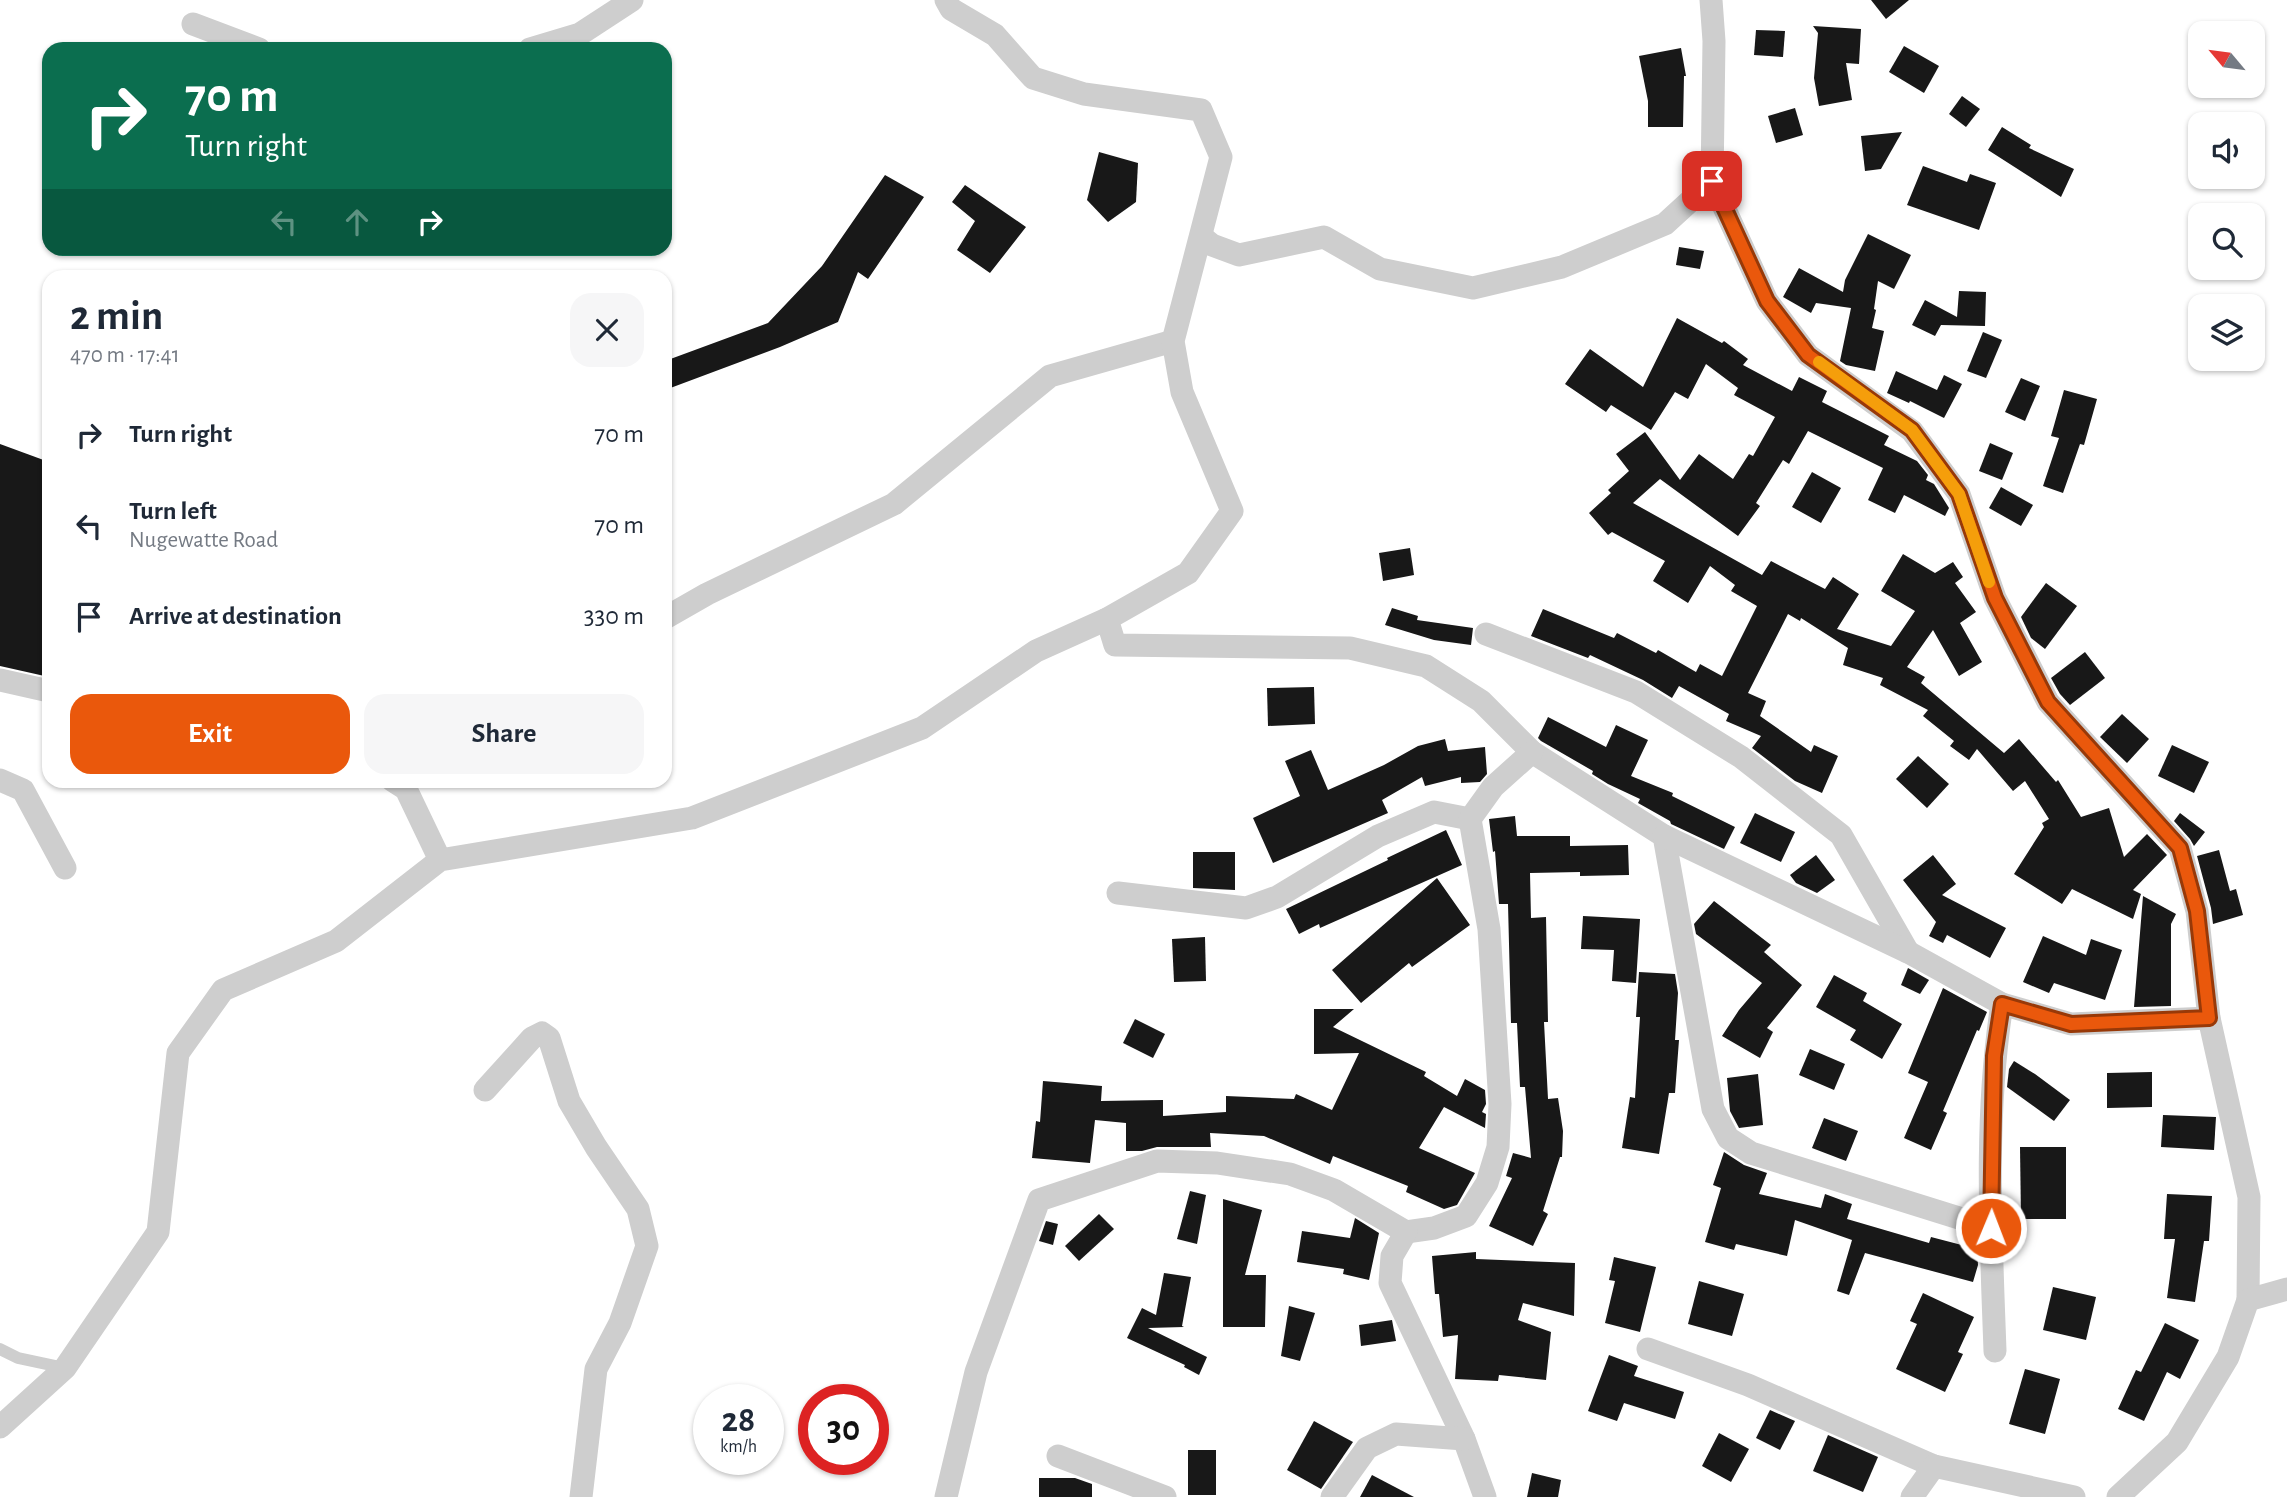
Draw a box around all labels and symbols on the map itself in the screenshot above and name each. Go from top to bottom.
north arrow [2188,21,2264,98]
pin [1682,151,1742,211]
position arrow [1954,1191,2028,1265]
speed limit sign: 30 [798,1384,889,1475]

